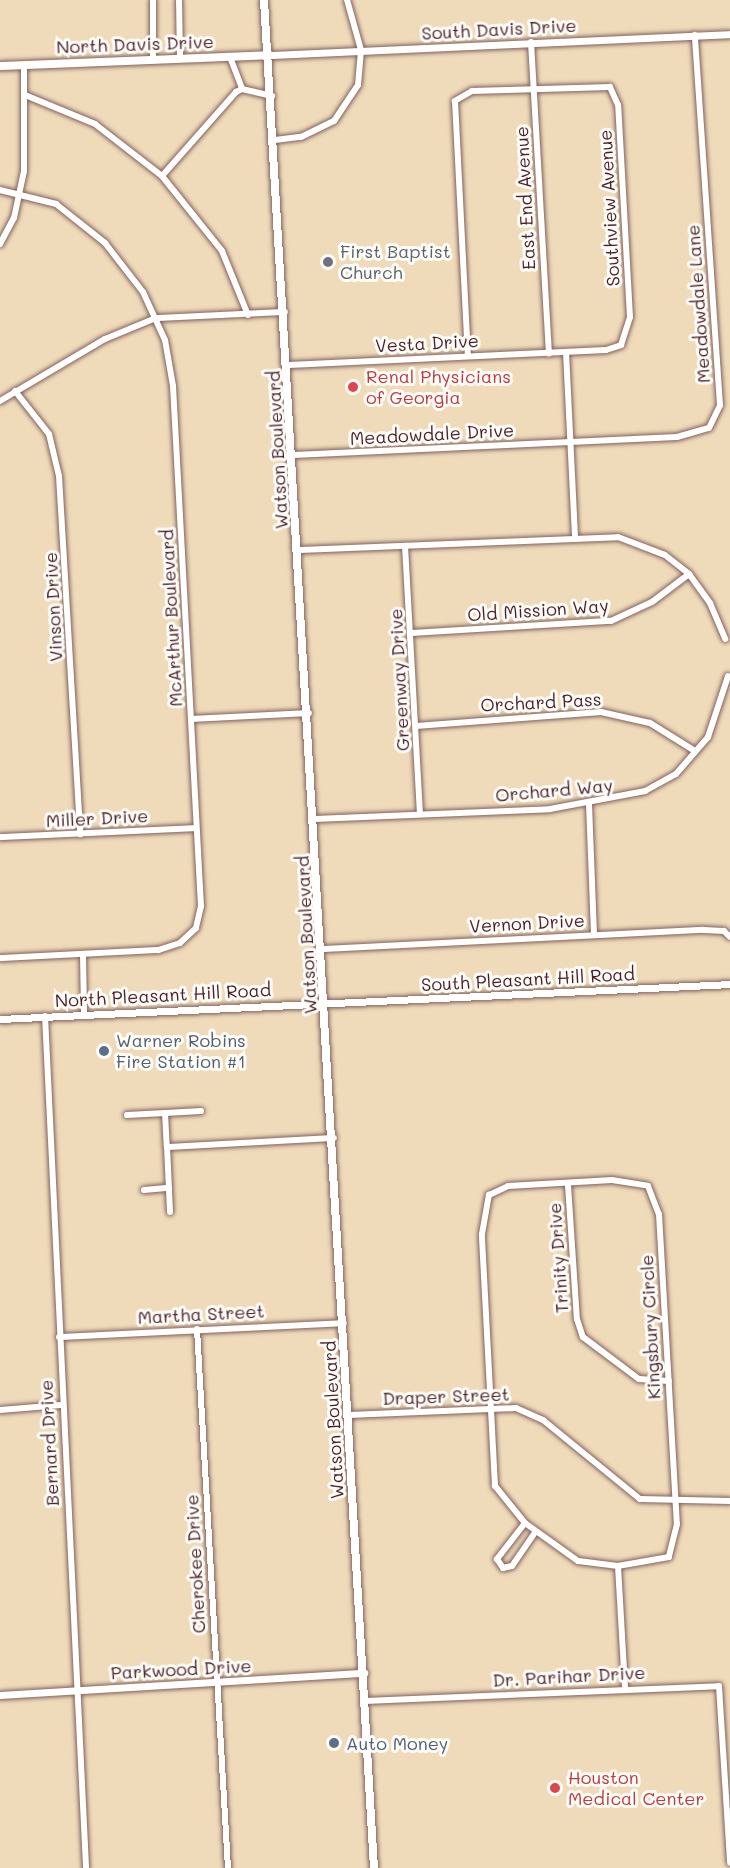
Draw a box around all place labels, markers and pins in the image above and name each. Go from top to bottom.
place label: First Baptist Church [340,241,451,284]
marker: First Baptist Church [321,255,335,269]
place label: Renal Physicians of Georgia [366,366,511,409]
marker: Renal Physicians of Georgia [344,378,362,396]
place label: Warner Robins Fire Station #1 [116,1030,246,1072]
marker: Warner Robins Fire Station #1 [97,1044,111,1058]
place label: Auto Money [346,1732,448,1754]
marker: Auto Money [327,1736,341,1750]
place label: Houston Medical Center [568,1767,705,1810]
marker: Houston Medical Center [546,1779,564,1797]

